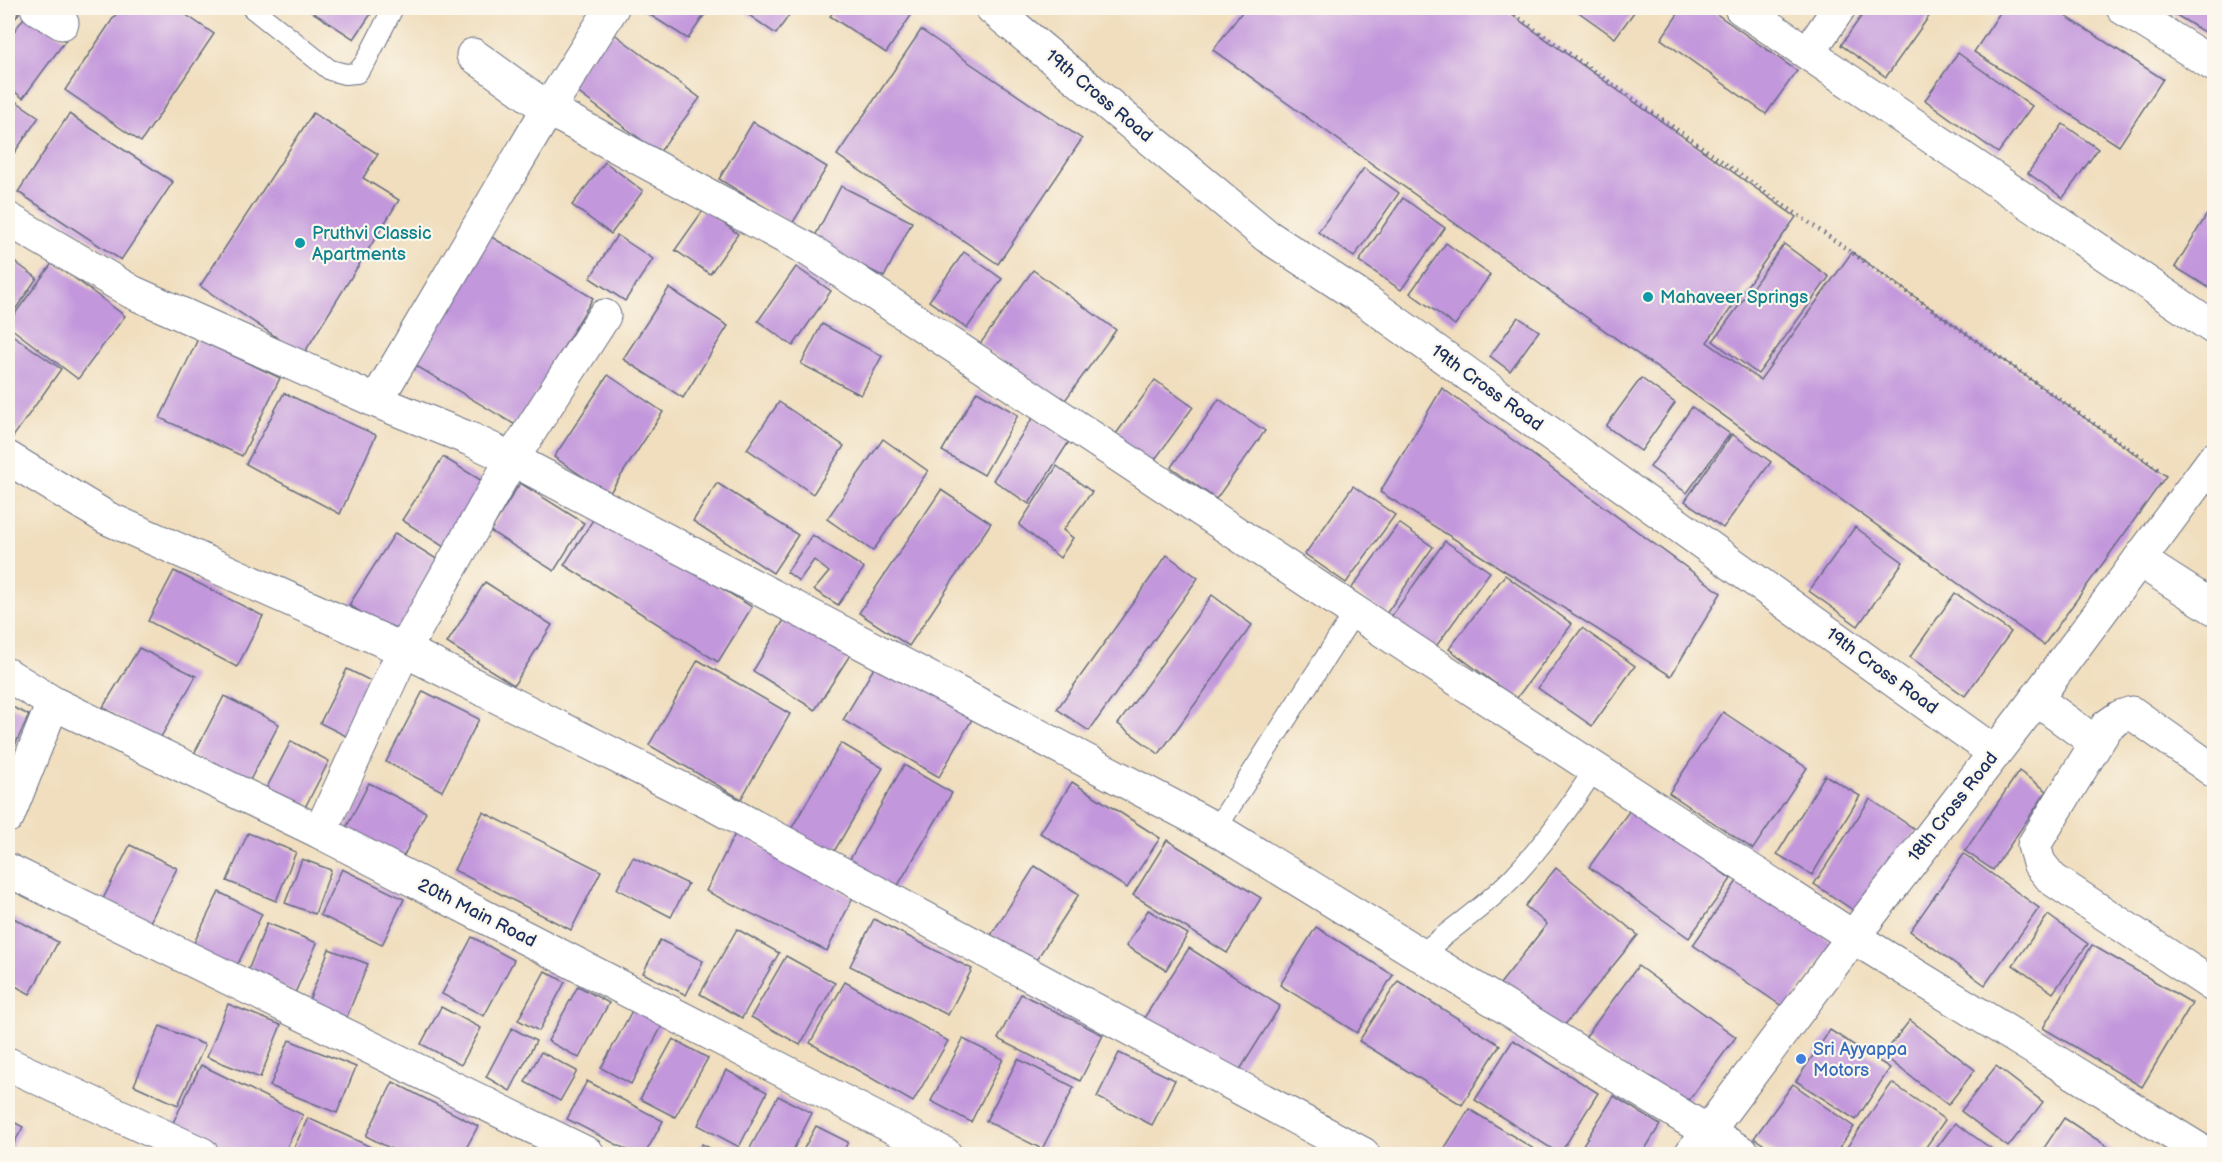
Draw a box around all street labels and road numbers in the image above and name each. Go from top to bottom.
street label: 19th Cross Road [1041,45,1157,147]
street label: 19th Cross Road [1427,340,1547,436]
street label: 19th Cross Road [1822,623,1942,719]
street label: 18th Cross Road [1904,748,2002,866]
street label: 20th Main Road [414,874,540,952]

